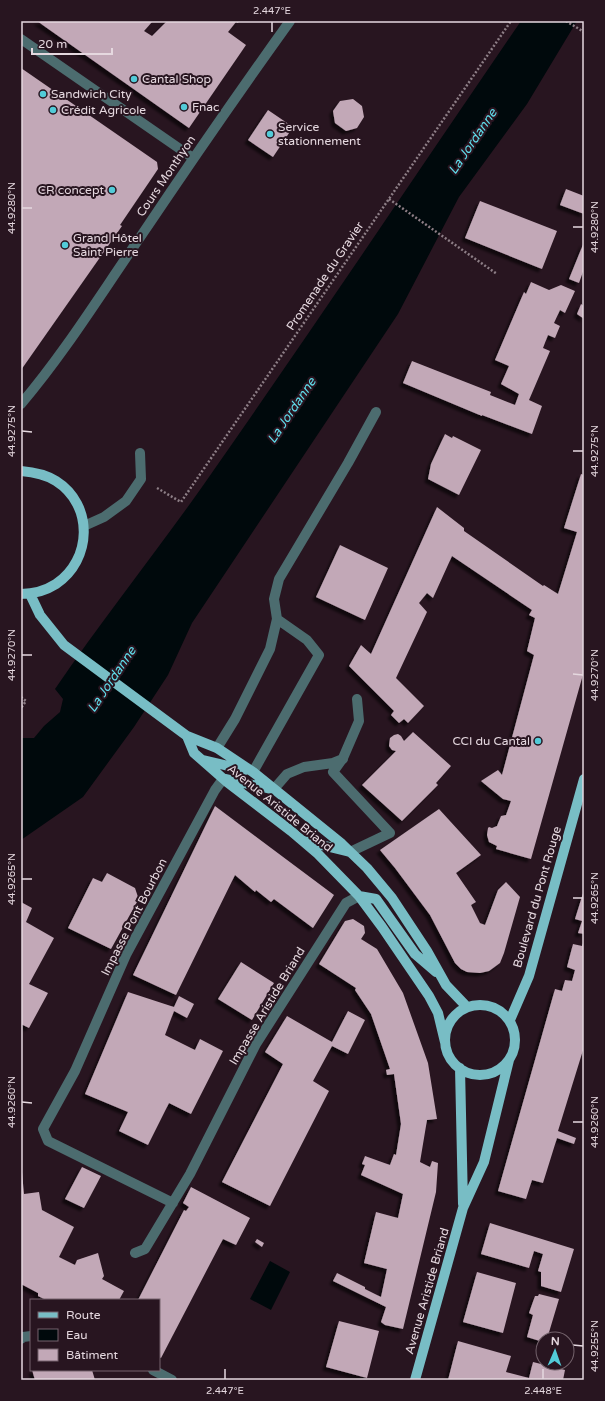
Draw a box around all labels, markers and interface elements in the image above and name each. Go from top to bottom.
text: 2.447°E [253,5,291,17]
scale bar [32,30,112,56]
text: 20 m [38,37,67,51]
place label: Cantal Shop [142,72,211,86]
marker: Cantal Shop [129,74,139,84]
place label: Sandwich City [51,87,132,101]
marker: Sandwich City [38,89,48,99]
place label: Fnac [192,100,219,114]
marker: Fnac [179,102,189,112]
place label: Crédit Agricole [61,103,146,117]
marker: Crédit Agricole [48,105,58,115]
water label: La Jordanne [445,105,501,177]
place label: Service stationnement [278,120,361,148]
marker: Service stationnement [265,129,275,139]
street label: Cours Monthyon [134,133,198,219]
text: 44.9280°N [6,182,18,234]
place label: CR concept [38,183,104,197]
marker: CR concept [107,185,117,195]
text: 44.9280°N [589,201,601,253]
street label: Promenade du Gravier [283,219,367,333]
place label: Grand Hôtel Saint Pierre [73,231,142,259]
marker: Grand Hôtel Saint Pierre [60,240,70,250]
water label: La Jordanne [264,374,320,446]
text: 44.9275°N [6,405,18,457]
text: 44.9275°N [589,425,601,477]
text: 44.9270°N [6,629,18,681]
water label: La Jordanne [84,643,140,715]
text: 44.9270°N [589,649,601,701]
place label: CCI du Cantal [452,734,530,748]
marker: CCI du Cantal [533,736,543,746]
street label: Avenue Aristide Briand [225,761,335,855]
street label: Boulevard du Pont Rouge [510,825,564,969]
text: 44.9265°N [6,853,18,905]
street label: Impasse Pont Bourbon [98,856,170,978]
text: 44.9265°N [589,872,601,924]
street label: Impasse Aristide Briand [226,945,308,1067]
text: 44.9260°N [6,1076,18,1128]
text: 44.9260°N [589,1096,601,1148]
street label: Avenue Aristide Briand [402,1226,452,1356]
legend [30,1299,160,1371]
text: Route [66,1308,101,1322]
text: 44.9255°N [589,1320,601,1372]
text: Eau [66,1328,88,1342]
north arrow [535,1331,575,1371]
text: N [551,1335,560,1348]
text: Bâtiment [66,1348,118,1362]
text: 2.447°E [206,1385,244,1397]
text: 2.448°E [524,1385,562,1397]

